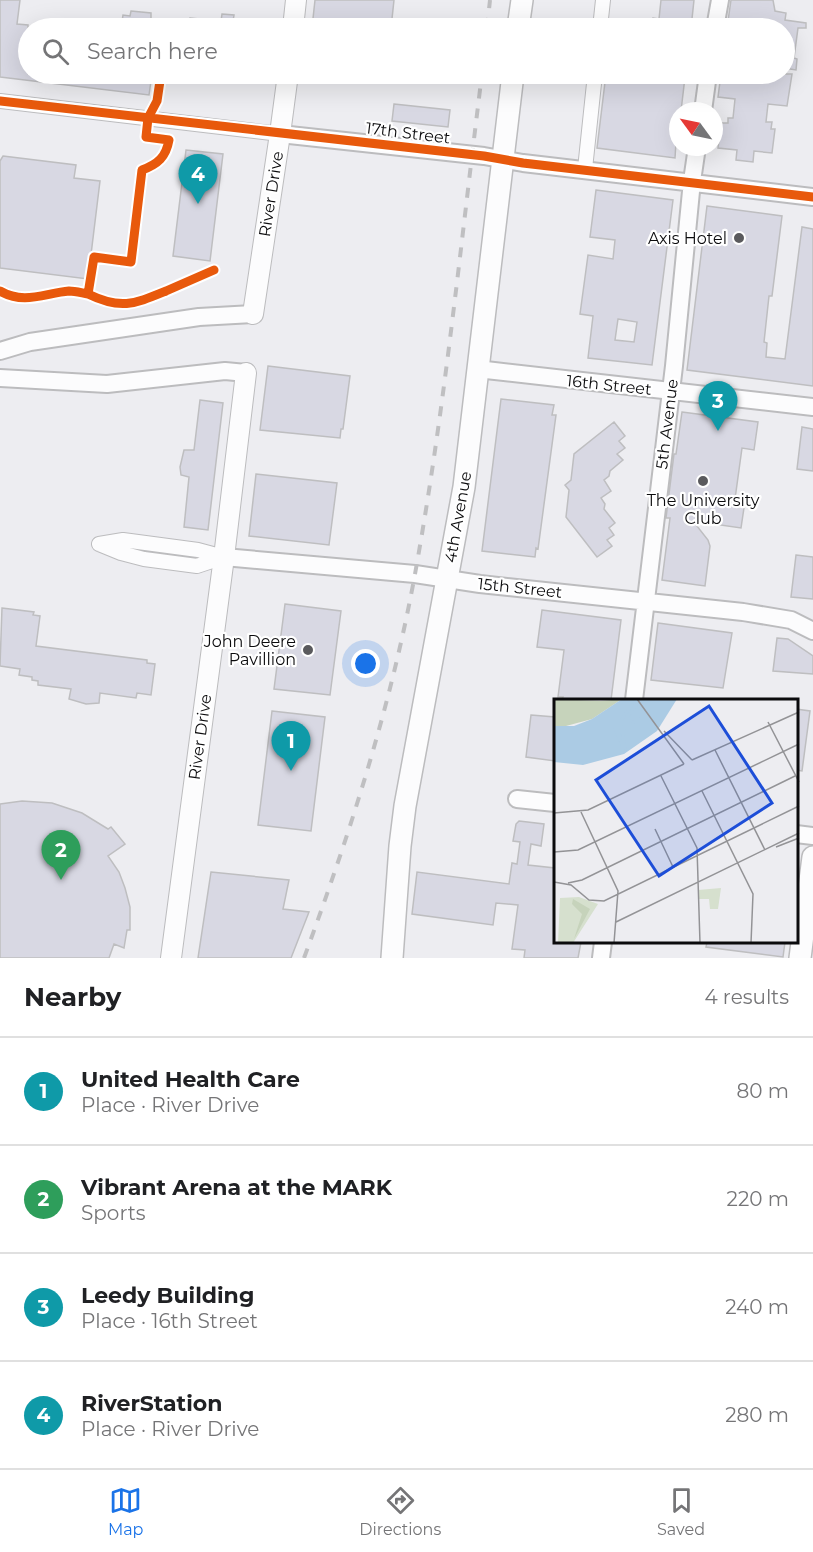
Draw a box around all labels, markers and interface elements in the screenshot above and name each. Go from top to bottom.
search box [18,18,795,84]
icon: search [39,35,72,68]
text: Search here [87,38,218,65]
north arrow [669,102,723,156]
street label: 17th Street [365,118,452,148]
street label: River Drive [255,150,287,238]
pin: 4 [178,154,218,204]
place label: Axis Hotel [648,229,727,248]
marker: Axis Hotel [732,231,746,245]
street label: 16th Street [566,371,653,399]
street label: 5th Avenue [652,378,682,470]
pin: 3 [698,382,738,431]
street label: 4th Avenue [441,470,475,564]
marker: The University Club [696,474,710,488]
place label: The University Club [647,491,760,528]
street label: 15th Street [477,574,564,602]
place label: John Deere Pavillion [203,632,296,669]
marker: John Deere Pavillion [301,643,315,657]
your location [351,649,380,678]
street label: River Drive [185,693,215,781]
inset map [554,699,798,943]
pin: 1 [272,722,310,771]
pin: 2 [42,830,80,880]
text: Nearby [24,981,121,1013]
text: 4 results [704,985,789,1009]
text: United Health Care [81,1066,300,1093]
text: 1 [40,1079,47,1103]
text: 80 m [737,1079,789,1103]
text: Place · River Drive [81,1093,259,1117]
text: Vibrant Arena at the MARK [81,1174,392,1201]
text: 2 [38,1187,49,1211]
text: 220 m [727,1187,789,1211]
text: Sports [81,1201,146,1225]
text: Leedy Building [81,1282,254,1309]
text: 3 [38,1295,49,1319]
text: 240 m [725,1295,789,1319]
text: Place · 16th Street [81,1309,258,1333]
text: RiverStation [81,1390,222,1417]
text: 4 [37,1403,50,1427]
text: 280 m [725,1403,789,1427]
text: Place · River Drive [81,1417,259,1441]
tab: Map [108,1484,143,1539]
tab: Directions [359,1484,441,1539]
tab: Saved [657,1484,705,1539]

